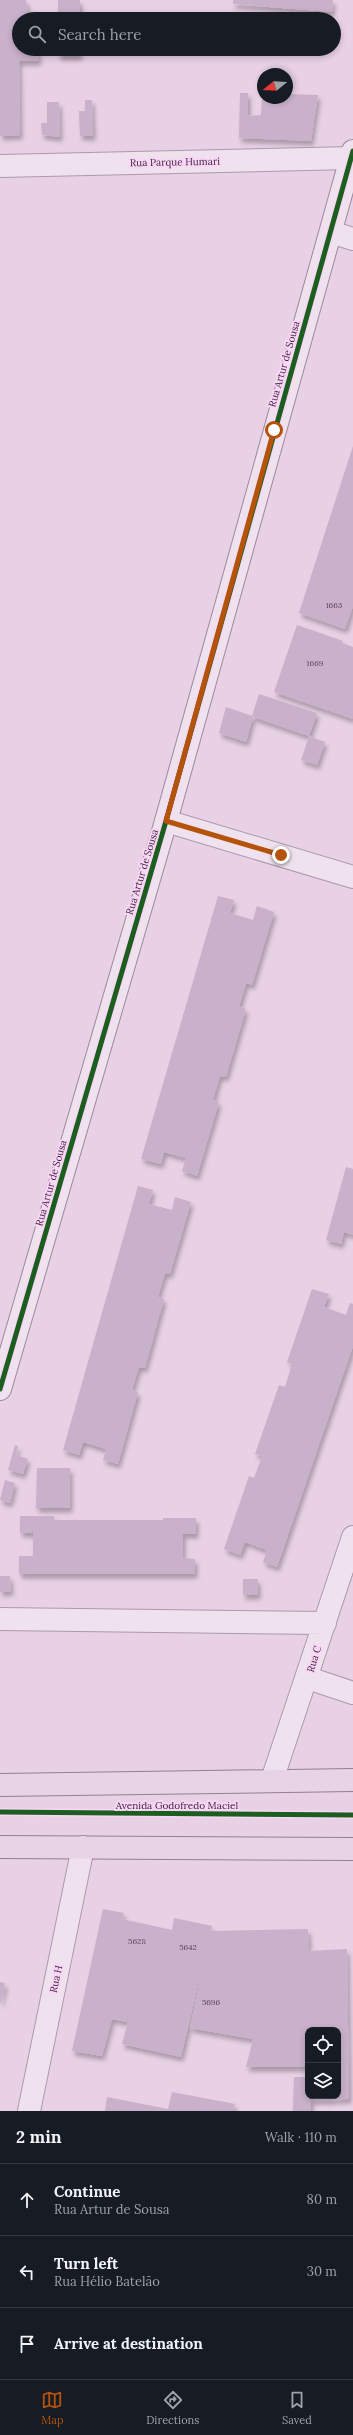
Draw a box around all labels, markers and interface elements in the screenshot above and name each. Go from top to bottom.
search box [12,12,341,56]
icon: search [26,23,48,45]
text: Search here [58,25,141,44]
north arrow [257,68,293,104]
street label: Rua Parque Humari [130,155,220,169]
street label: Rua Artur de Sousa [266,320,302,408]
route start [265,421,283,439]
house number: 1663 [326,600,343,610]
house number: 1669 [307,658,324,668]
street label: Rua Artur de Sousa [123,828,161,916]
route end [272,846,290,864]
street label: Rua Artur de Sousa [33,1139,69,1227]
street label: Rua C [304,1644,324,1674]
street label: Avenida Godofredo Maciel [115,1799,239,1812]
house number: 5628 [128,1936,146,1946]
house number: 5642 [179,1942,197,1952]
street label: Rua H [47,1964,65,1994]
house number: 5696 [202,1997,220,2007]
map controls [305,2027,341,2099]
button: locate [305,2027,341,2063]
button: layers [305,2063,341,2099]
text: 2 min [16,2126,62,2148]
text: Walk · 110 m [265,2129,337,2146]
text: Continue [54,2182,120,2201]
icon: ahead [16,2189,38,2211]
text: 80 m [307,2191,337,2208]
text: Rua Artur de Sousa [54,2201,169,2218]
text: Turn left [54,2254,118,2273]
icon: left [16,2261,38,2283]
text: 30 m [307,2263,337,2280]
text: Rua Hélio Batelão [54,2273,160,2290]
icon: arrive [16,2333,38,2355]
text: Arrive at destination [54,2334,203,2353]
tab: Map [41,2389,64,2427]
tab: Directions [146,2389,199,2427]
tab: Saved [282,2389,312,2427]

